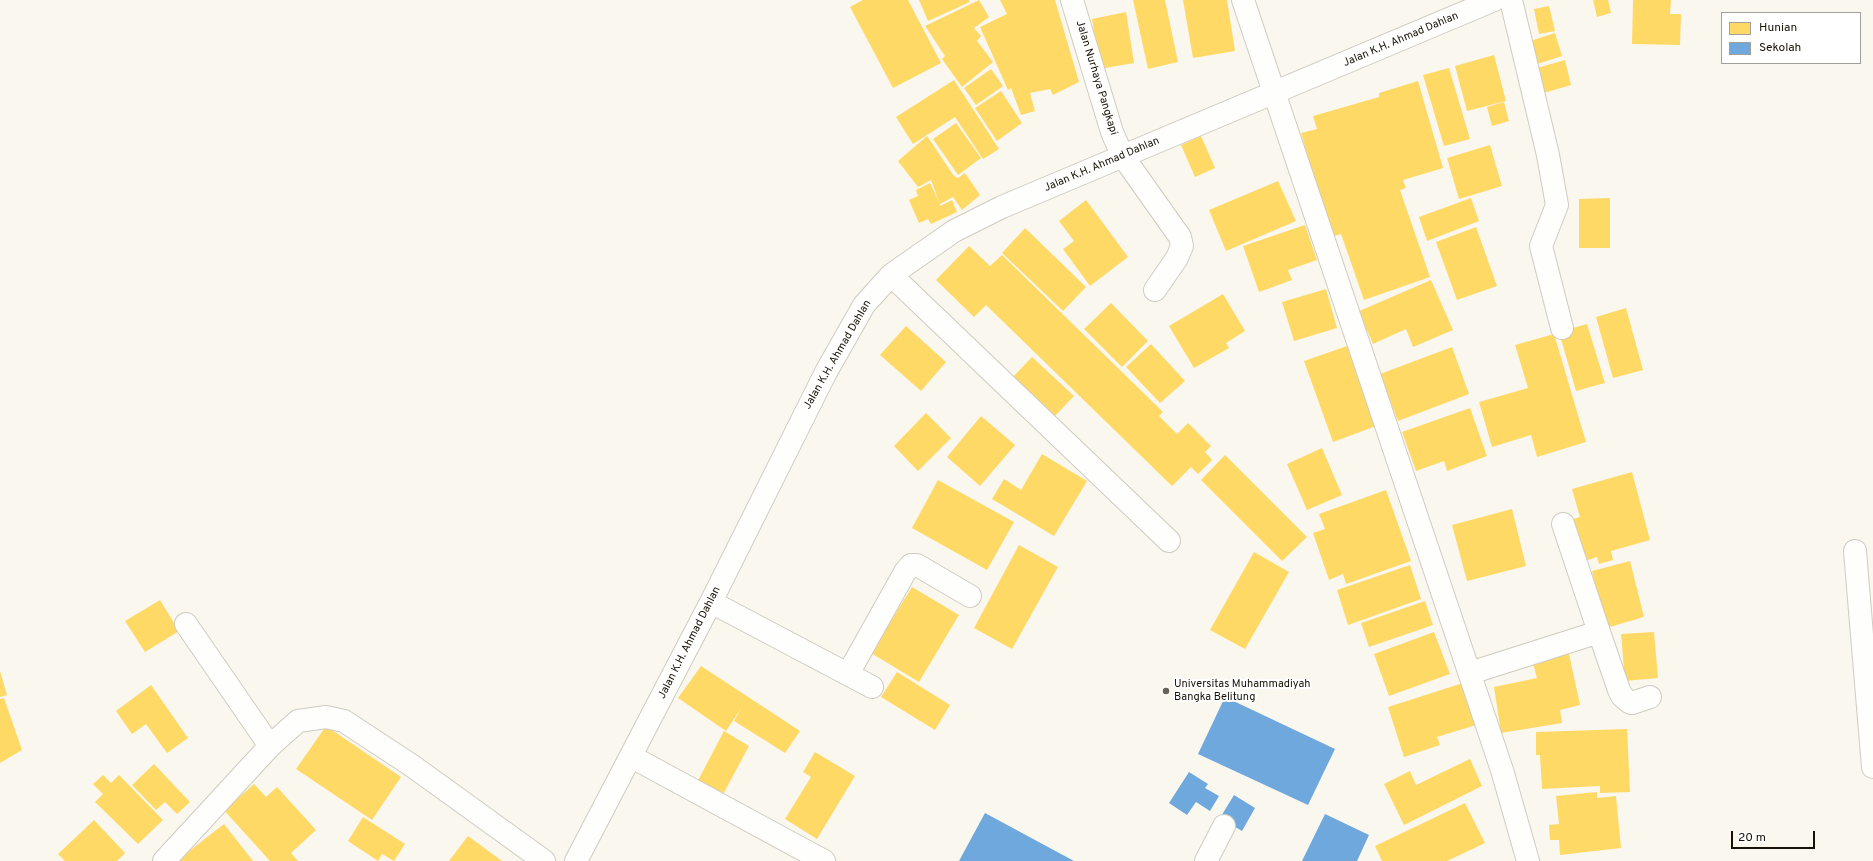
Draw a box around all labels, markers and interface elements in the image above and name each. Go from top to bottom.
street label: Jalan K.H. Ahmad Dahlan [1341,10,1461,70]
legend [1721,12,1861,64]
street label: Jalan Nurhaya Pangkapi [1072,19,1120,137]
text: Hunian [1759,20,1797,36]
text: Sekolah [1759,40,1801,56]
street label: Jalan K.H. Ahmad Dahlan [1042,135,1162,195]
street label: Jalan K.H. Ahmad Dahlan [801,298,875,412]
street label: Jalan K.H. Ahmad Dahlan [656,585,724,701]
place label: Universitas Muhammadiyah Bangka Belitung [1174,678,1310,704]
marker: Universitas Muhammadiyah Bangka Belitung [1161,686,1171,696]
scale bar [1733,823,1817,849]
text: 20 m [1738,830,1766,846]

